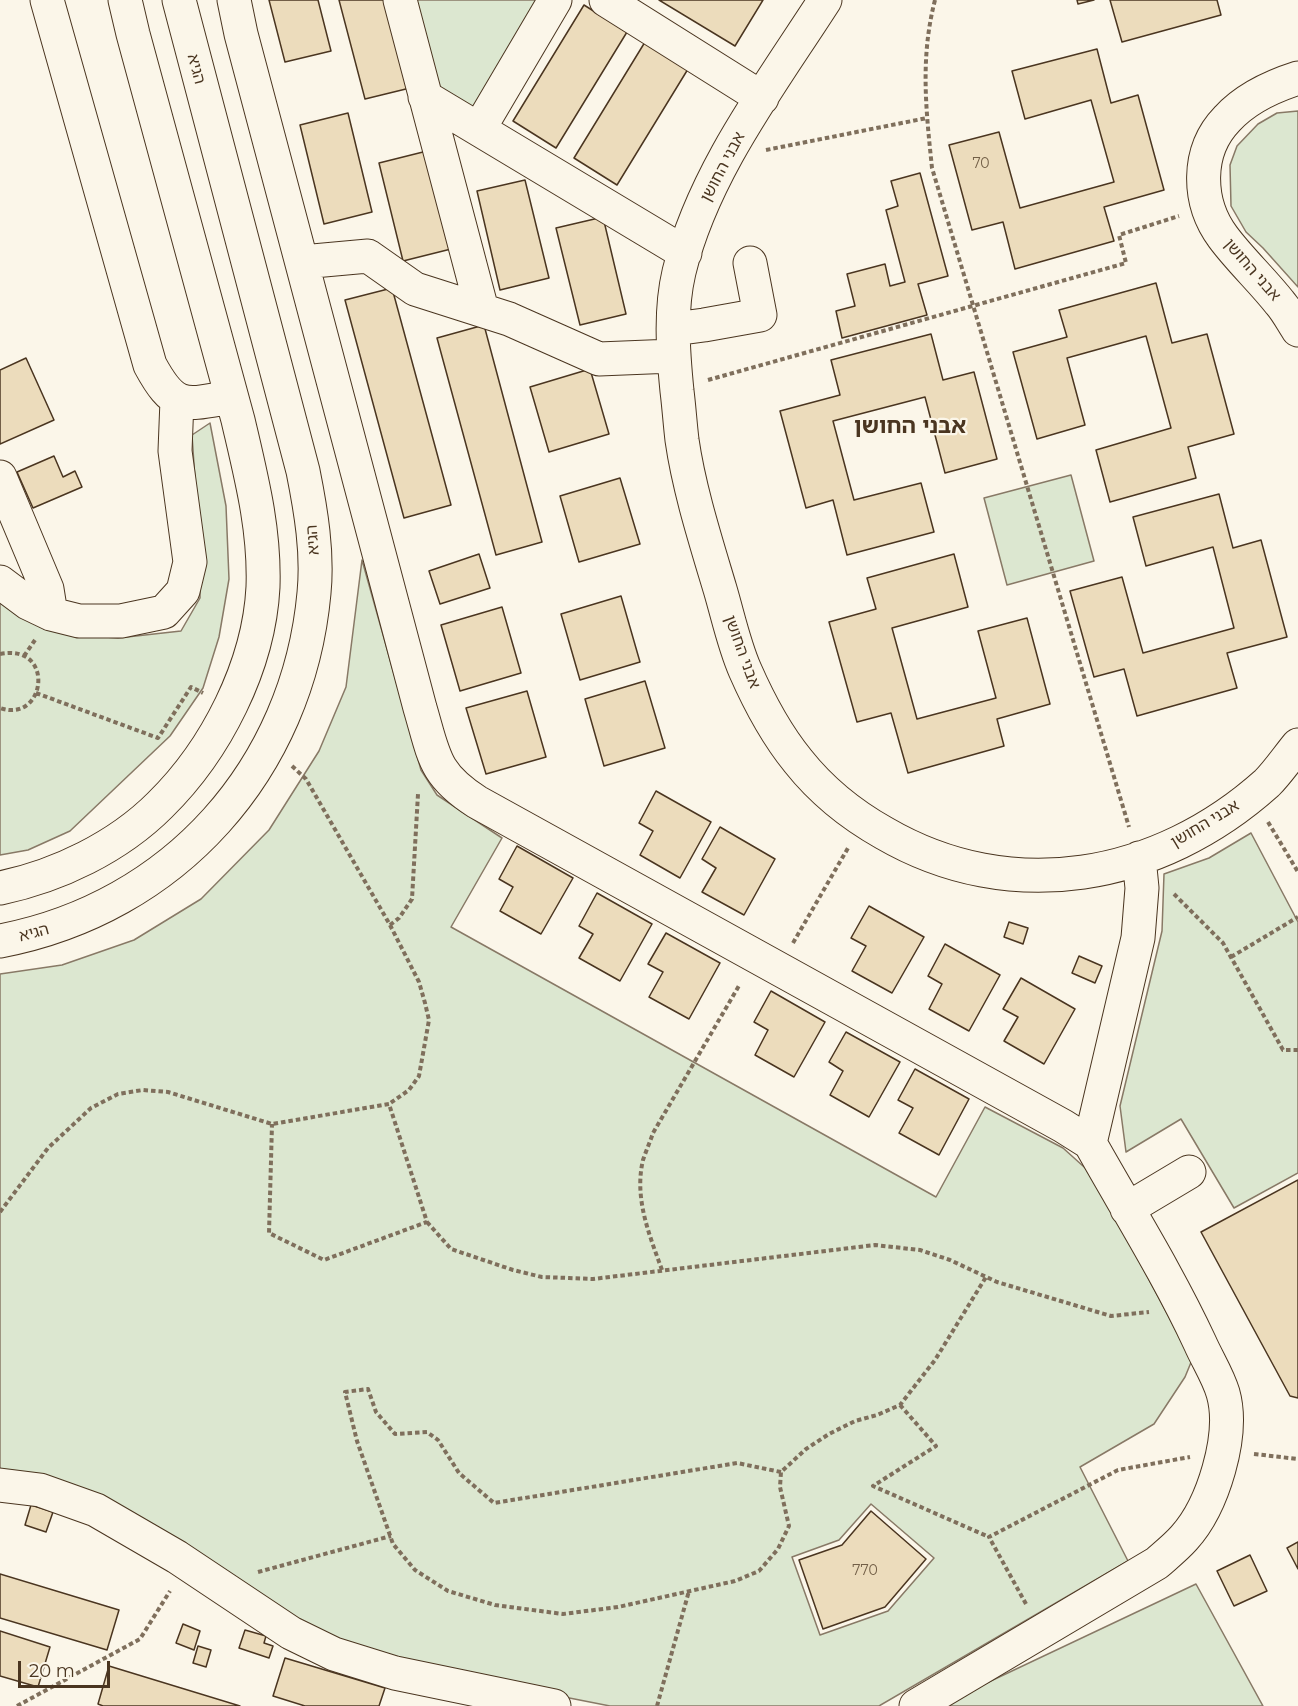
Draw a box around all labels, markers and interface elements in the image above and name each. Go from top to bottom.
street label: הגיא [183,52,209,86]
street label: אבני החושן [697,129,749,205]
house number: 70 [972,156,990,172]
street label: אבני החושן [1220,235,1284,305]
district label: אבני החושן [854,414,966,440]
street label: הגיא [302,524,324,556]
street label: אבני החושן [720,613,764,691]
street label: אבני החושן [1167,796,1243,852]
street label: הגיא [17,920,51,946]
house number: 770 [852,1563,878,1579]
scale bar [21,1649,112,1687]
text: 20 m [29,1660,75,1682]

